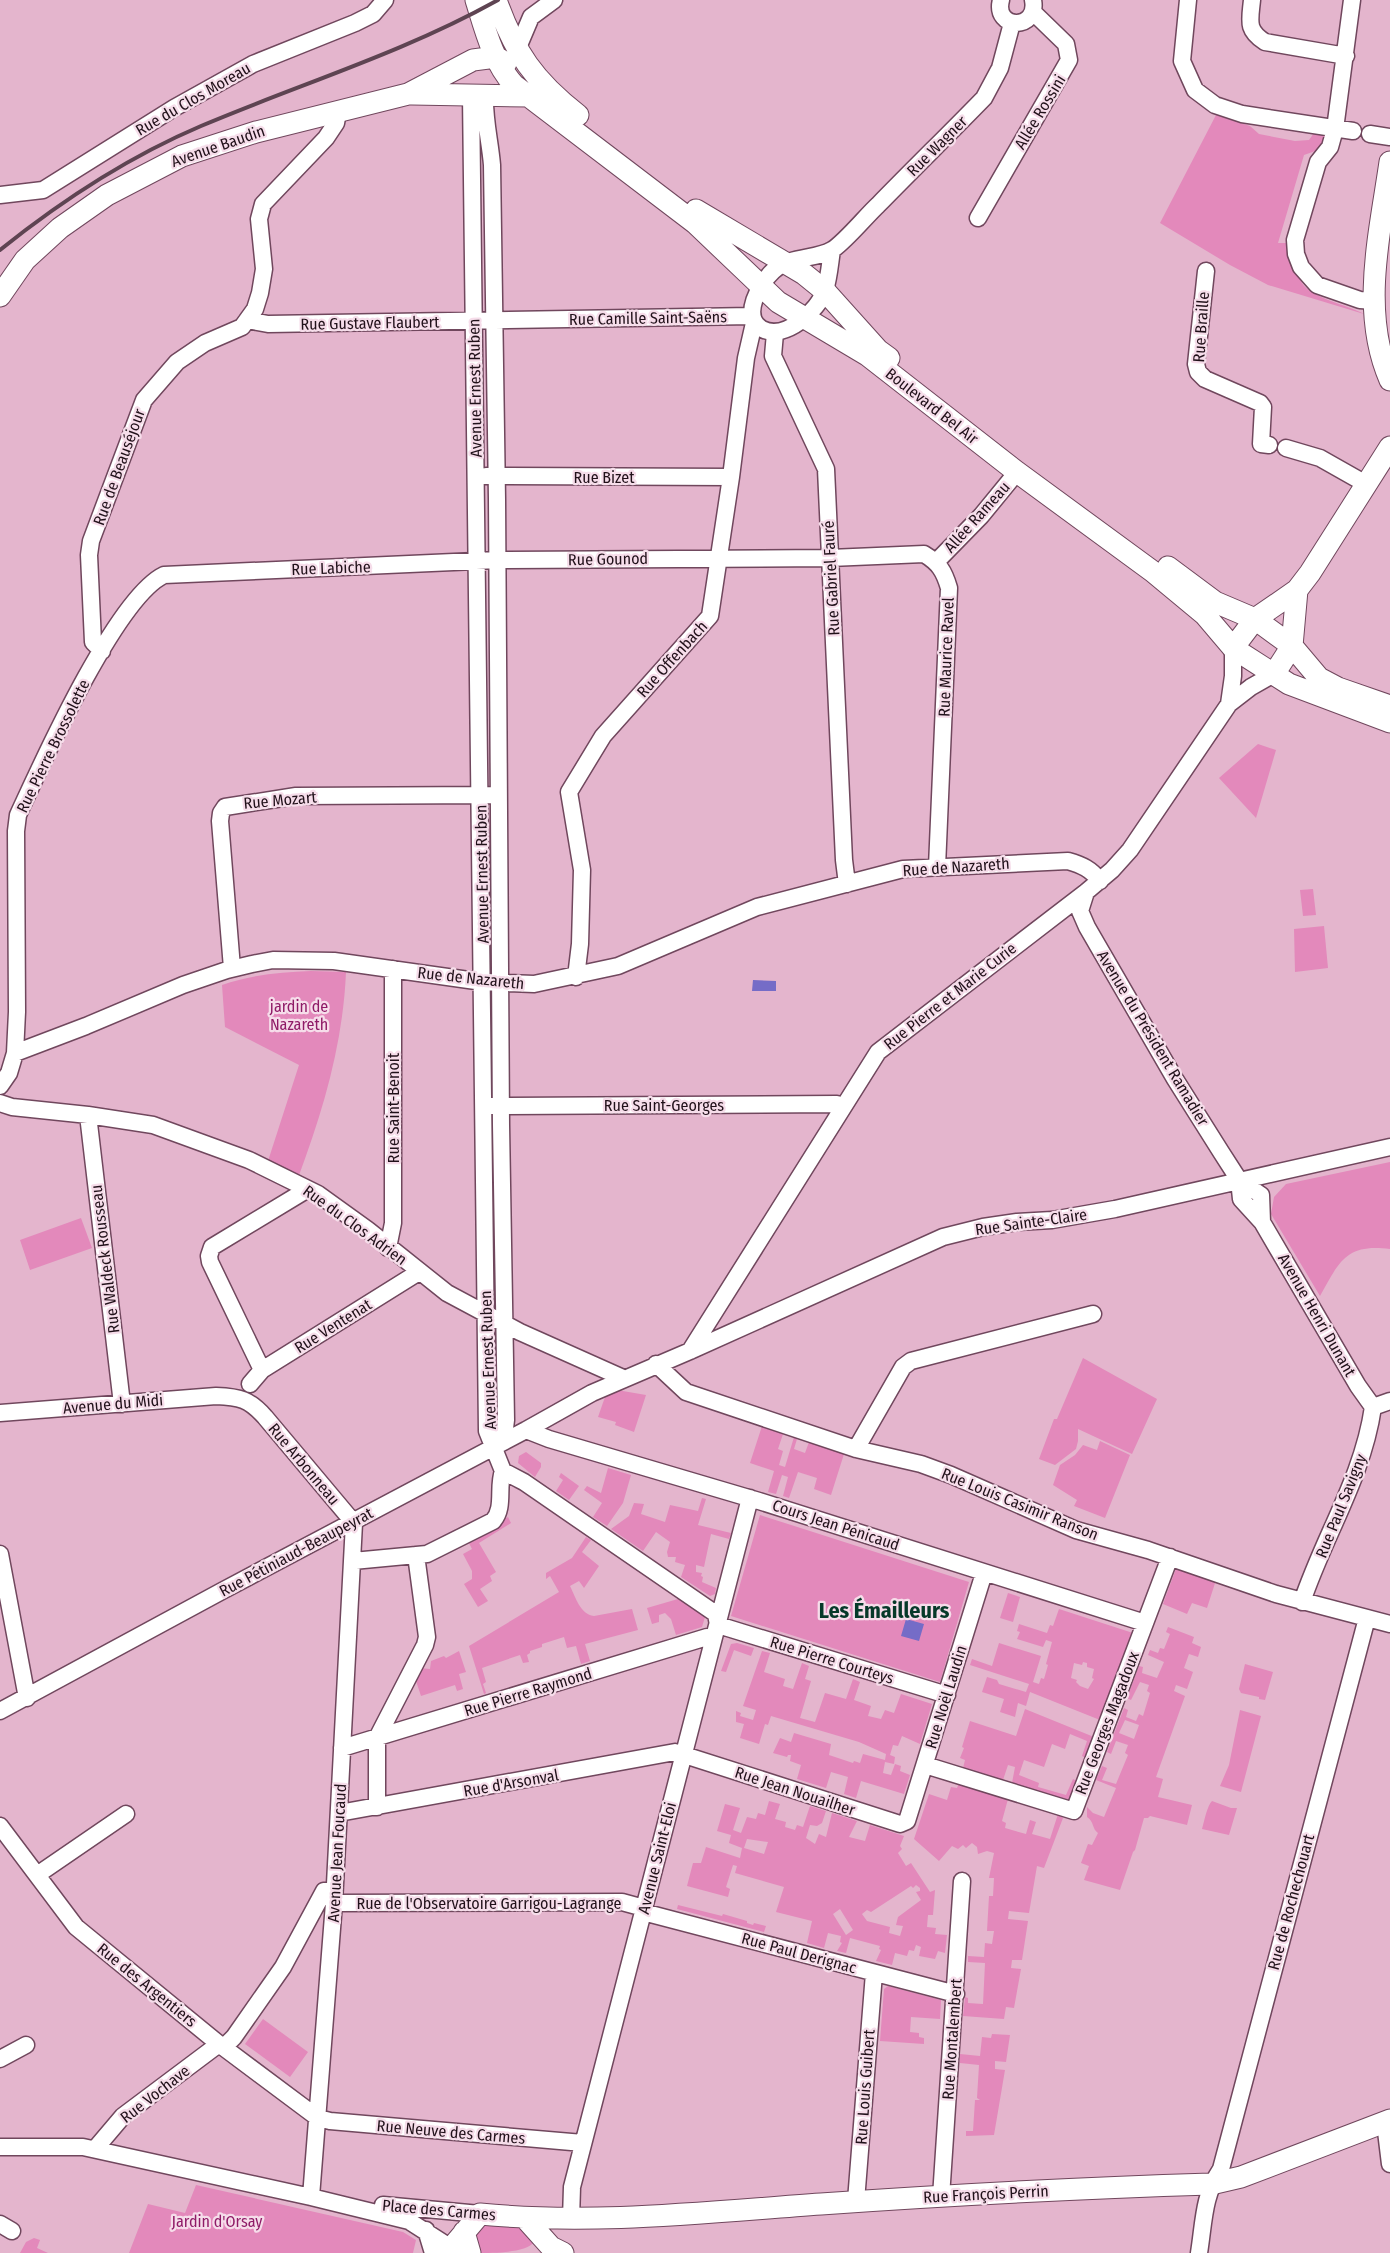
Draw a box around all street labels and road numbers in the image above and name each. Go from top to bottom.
street label: Rue du Clos Moreau [132,58,254,140]
street label: Allée Rossini [1010,71,1070,153]
street label: Rue Wagner [903,112,971,180]
street label: Avenue Baudin [169,121,267,171]
street label: Rue Braille [1189,291,1213,363]
street label: Rue Camille Saint-Saëns [569,307,727,329]
street label: Rue Gustave Flaubert [300,312,440,334]
street label: Avenue Ernest Ruben [464,318,486,458]
street label: Boulevard Bel Air [882,364,982,448]
street label: Rue de Beauséjour [89,406,149,528]
street label: Rue Bizet [574,468,635,487]
street label: Allée Rameau [940,478,1014,556]
street label: Rue Gabriel Fauré [818,520,843,636]
street label: Rue Gounod [568,549,648,569]
street label: Rue Labiche [291,557,371,579]
street label: Rue Maurice Ravel [934,597,958,717]
street label: Rue Offenbach [633,617,711,701]
street label: Rue Pierre Brossolette [12,676,94,816]
street label: Rue Mozart [243,787,318,813]
street label: Avenue Ernest Ruben [471,804,493,944]
street label: Rue de Nazareth [902,854,1010,880]
street label: Rue Pierre et Marie Curie [880,938,1020,1054]
street label: Avenue du Président Ramadier [1093,947,1213,1129]
street label: Rue de Nazareth [417,963,525,993]
street label: Rue Saint-Benoit [384,1052,403,1163]
street label: Rue Saint-Georges [604,1096,724,1115]
street label: Rue du Clos Adrien [299,1181,411,1269]
street label: Rue Waldeck Rousseau [86,1184,124,1334]
street label: Rue Sainte-Claire [974,1205,1088,1239]
street label: Avenue Henri Dunant [1274,1250,1360,1381]
street label: Avenue Ernest Ruben [476,1290,500,1430]
street label: Rue Ventenat [291,1294,376,1357]
street label: Avenue du Midi [62,1390,164,1418]
street label: Rue Arbonneau [264,1419,344,1509]
street label: Rue Paul Savigny [1312,1451,1371,1561]
street label: Rue Louis Casimir Ranson [939,1464,1101,1544]
street label: Cours Jean Pénicaud [770,1496,902,1554]
street label: Rue Pétiniaud-Beaupeyrat [216,1503,377,1601]
street label: Rue Pierre Courteys [768,1632,896,1688]
street label: Rue Noël Laudin [921,1643,971,1751]
street label: Rue Georges Magadoux [1071,1649,1143,1797]
street label: Rue Pierre Raymond [462,1664,594,1720]
street label: Rue Jean Nouailher [732,1763,858,1820]
street label: Rue d'Arsonval [462,1765,560,1801]
street label: Avenue Jean Foucaud [324,1783,350,1923]
street label: Avenue Saint-Eloi [634,1800,680,1916]
street label: Rue de Rochechouart [1264,1831,1318,1972]
street label: Rue de l'Observatoire Garrigou-Lagrange [357,1894,622,1913]
street label: Rue Paul Derignac [740,1929,859,1977]
street label: Rue des Argentiers [93,1939,201,2031]
street label: Rue Montalembert [938,1977,966,2100]
street label: Rue Louis Guibert [851,2028,879,2145]
street label: Rue Vochave [117,2061,194,2127]
street label: Rue Neuve des Carmes [376,2116,526,2148]
street label: Rue François Perrin [923,2181,1049,2207]
street label: Place des Carmes [381,2196,497,2224]

